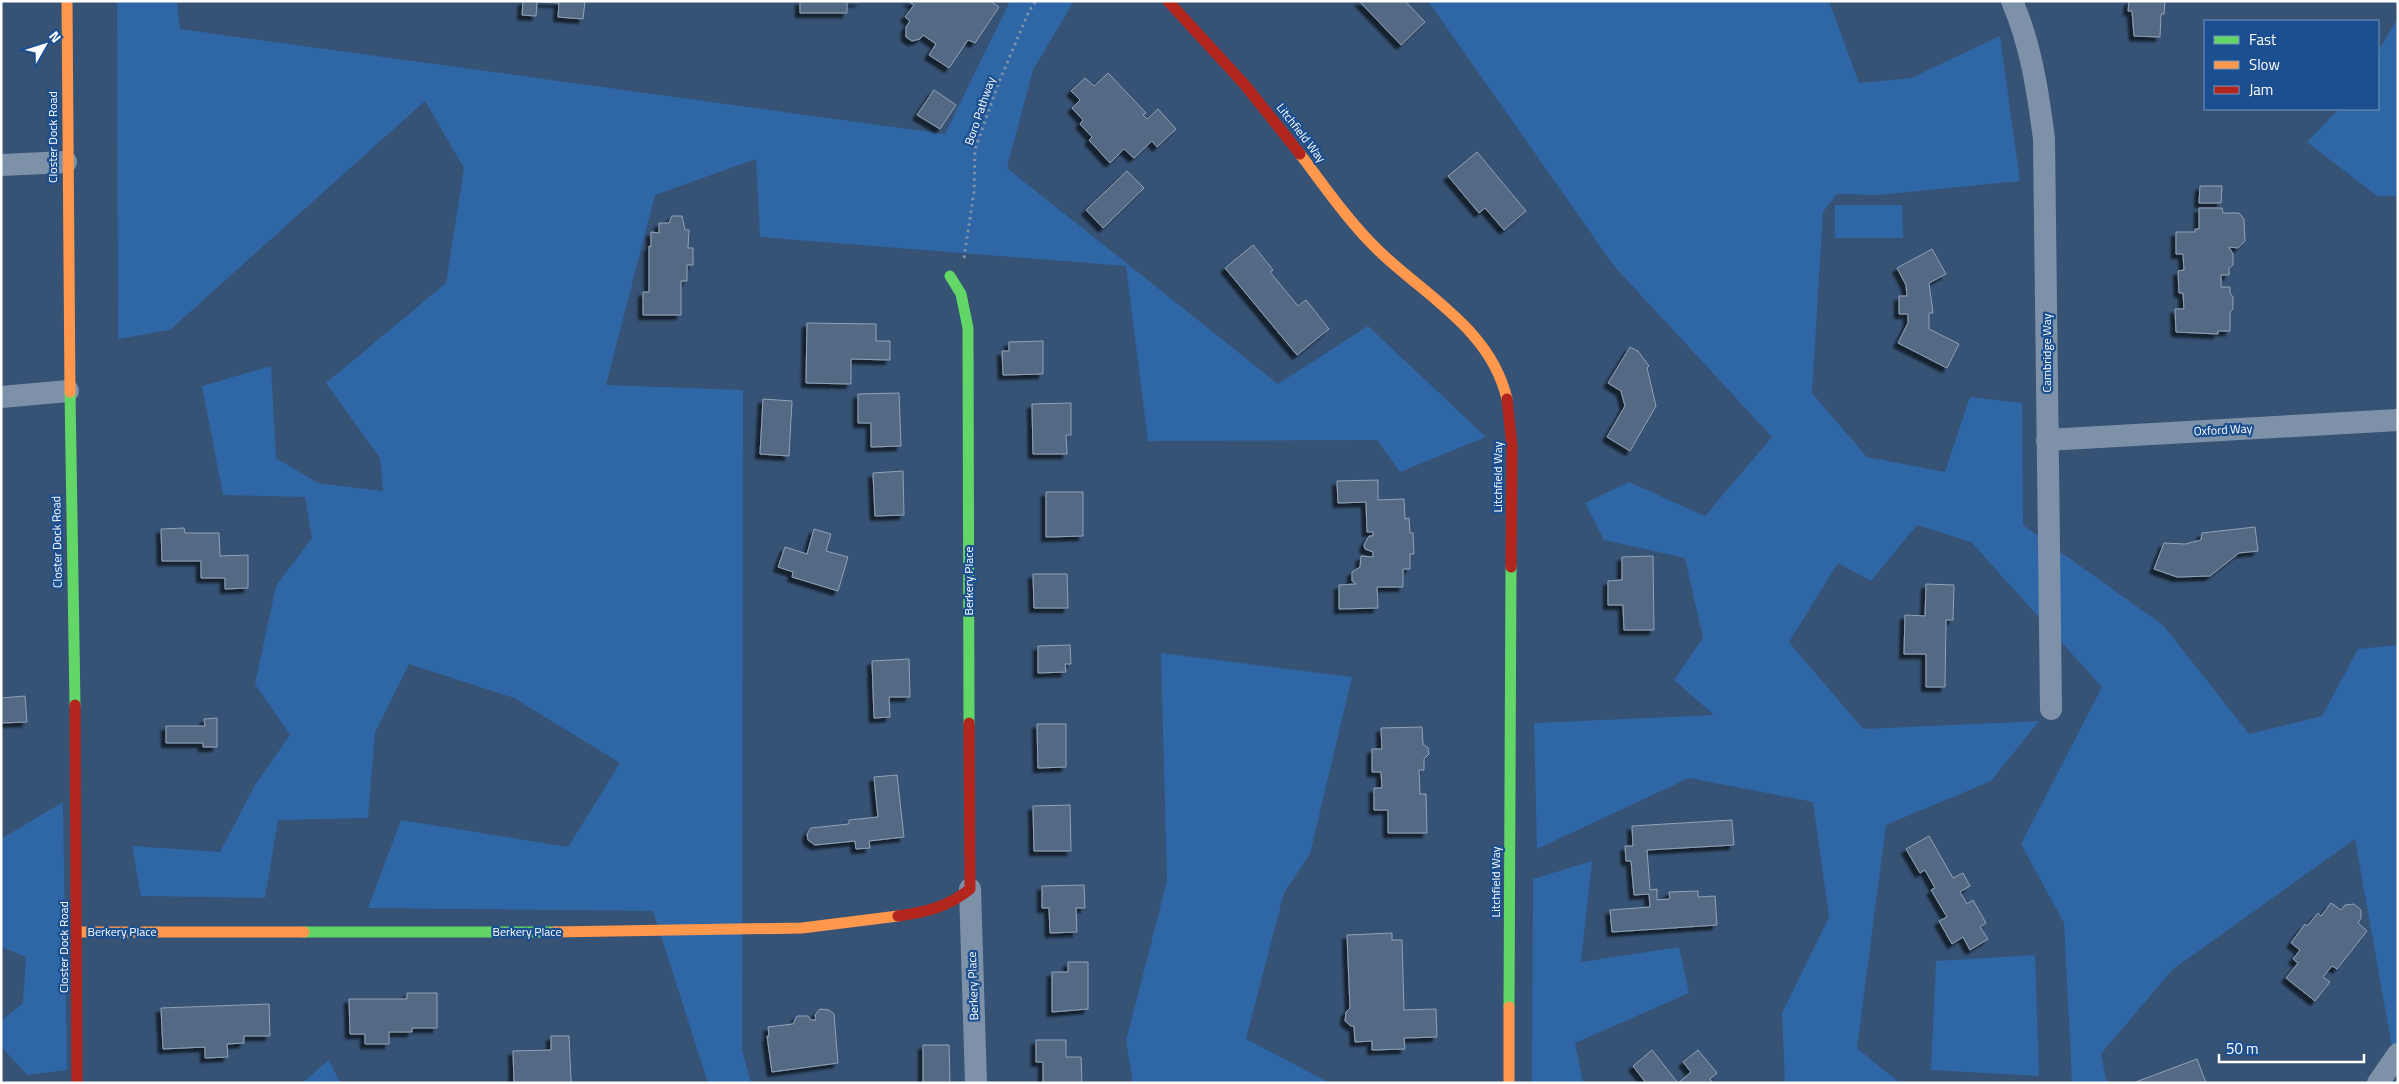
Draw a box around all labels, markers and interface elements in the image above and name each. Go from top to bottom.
north arrow [20,20,70,70]
legend [2204,20,2379,110]
text: N [44,26,67,47]
text: Fast [2249,28,2277,51]
text: Slow [2249,53,2280,76]
street label: Boro Pathway [959,74,1000,148]
text: Jam [2249,78,2273,101]
street label: Closter Dock Road [43,91,62,183]
street label: Litchfield Way [1272,99,1331,167]
street label: Cambridge Way [2037,313,2056,393]
street label: Oxford Way [2193,418,2253,441]
street label: Litchfield Way [1488,441,1507,512]
street label: Closter Dock Road [46,496,67,588]
street label: Berkery Place [959,547,978,615]
street label: Litchfield Way [1486,846,1505,917]
street label: Closter Dock Road [54,901,73,993]
street label: Berkery Place [88,922,156,941]
street label: Berkery Place [493,922,561,941]
street label: Berkery Place [962,951,983,1021]
scale bar [2219,1032,2364,1064]
text: 50 m [2226,1037,2259,1060]

